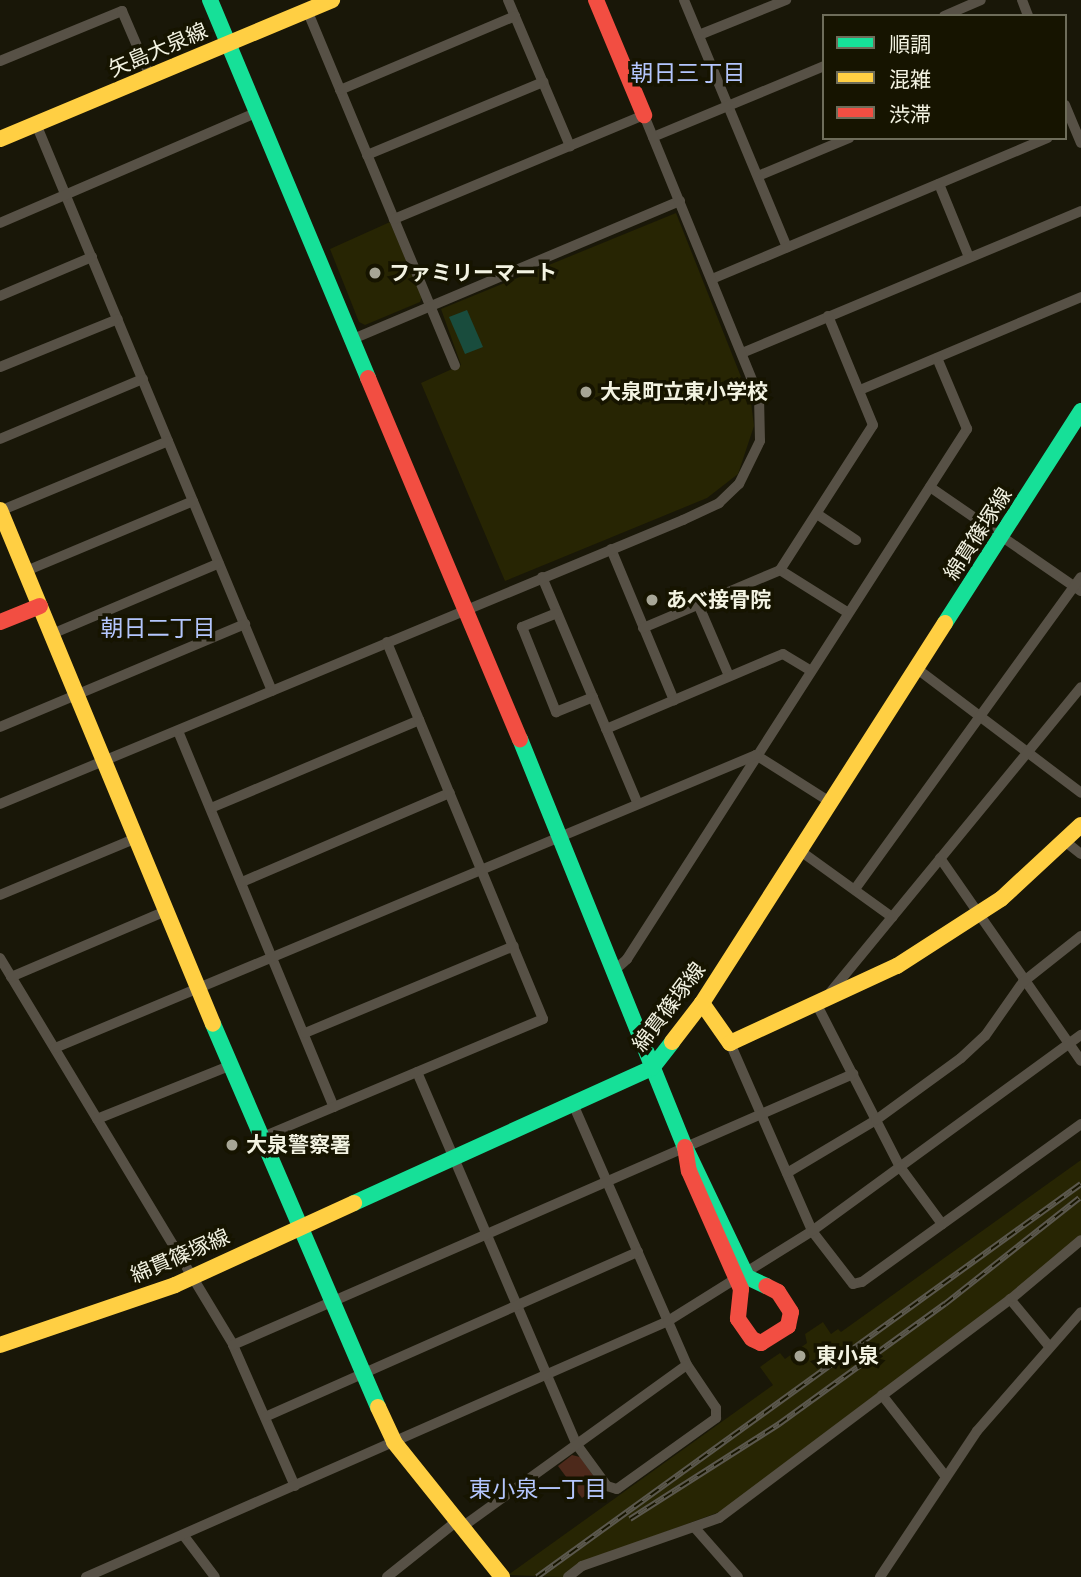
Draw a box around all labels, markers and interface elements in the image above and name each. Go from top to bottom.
legend [822,14,1067,140]
street label: 矢島大泉線 [105,18,211,82]
text: 順調 [889,32,931,58]
district label: 朝日三丁目 [631,59,745,87]
text: 混雑 [889,67,931,93]
text: 渋滞 [889,102,931,128]
place label: ファミリーマート [389,260,557,286]
marker: ファミリーマート [367,265,383,281]
place label: 大泉町立東小学校 [600,379,768,405]
marker: 大泉町立東小学校 [578,384,594,400]
street label: 綿貫篠塚線 [939,483,1017,585]
place label: あべ接骨院 [666,587,771,613]
marker: あべ接骨院 [644,592,660,608]
district label: 朝日二丁目 [101,614,215,642]
street label: 綿貫篠塚線 [627,957,711,1057]
place label: 大泉警察署 [246,1132,351,1158]
marker: 大泉警察署 [224,1137,240,1153]
street label: 綿貫篠塚線 [127,1224,233,1288]
place label: 東小泉 [816,1343,879,1369]
marker: 東小泉 [790,1346,810,1366]
district label: 東小泉一丁目 [469,1475,607,1503]

